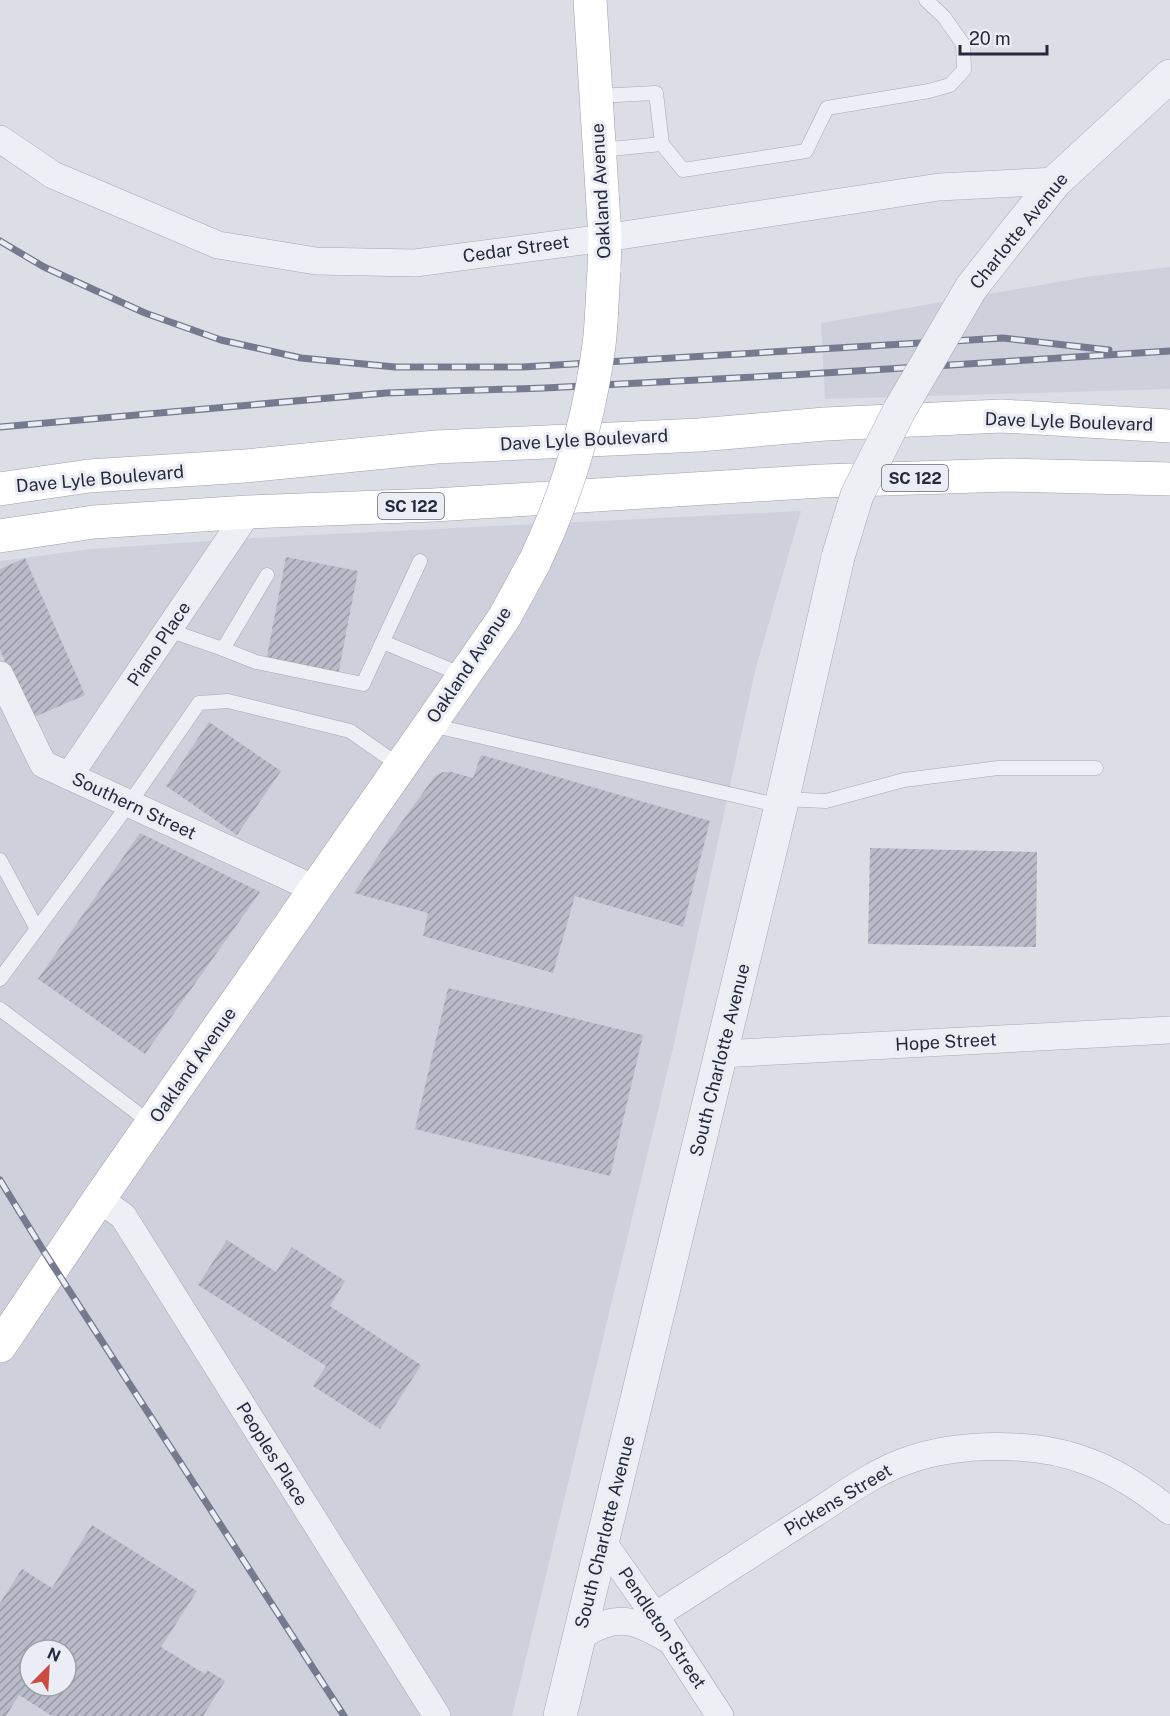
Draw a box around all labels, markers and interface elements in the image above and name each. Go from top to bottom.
scale bar [960,18,1047,56]
text: 20 m [969,28,1011,49]
street label: Oakland Avenue [586,123,615,259]
street label: Charlotte Avenue [965,168,1072,293]
street label: Cedar Street [461,231,570,266]
street label: Dave Lyle Boulevard [984,408,1154,435]
street label: Dave Lyle Boulevard [499,425,669,454]
street label: Dave Lyle Boulevard [15,461,185,496]
road number: SC 122 [882,465,948,491]
road number: SC 122 [378,493,444,519]
street label: Piano Place [123,597,195,690]
street label: Oakland Avenue [422,603,515,727]
street label: Southern Street [69,768,200,844]
street label: South Charlotte Avenue [685,961,754,1159]
street label: Oakland Avenue [145,1003,240,1126]
street label: Hope Street [895,1028,997,1055]
street label: Peoples Place [232,1398,313,1509]
street label: South Charlotte Avenue [570,1433,639,1631]
street label: Pickens Street [780,1459,895,1540]
street label: Pendleton Street [614,1563,711,1692]
north arrow [18,1638,78,1698]
text: N [44,1644,63,1666]

